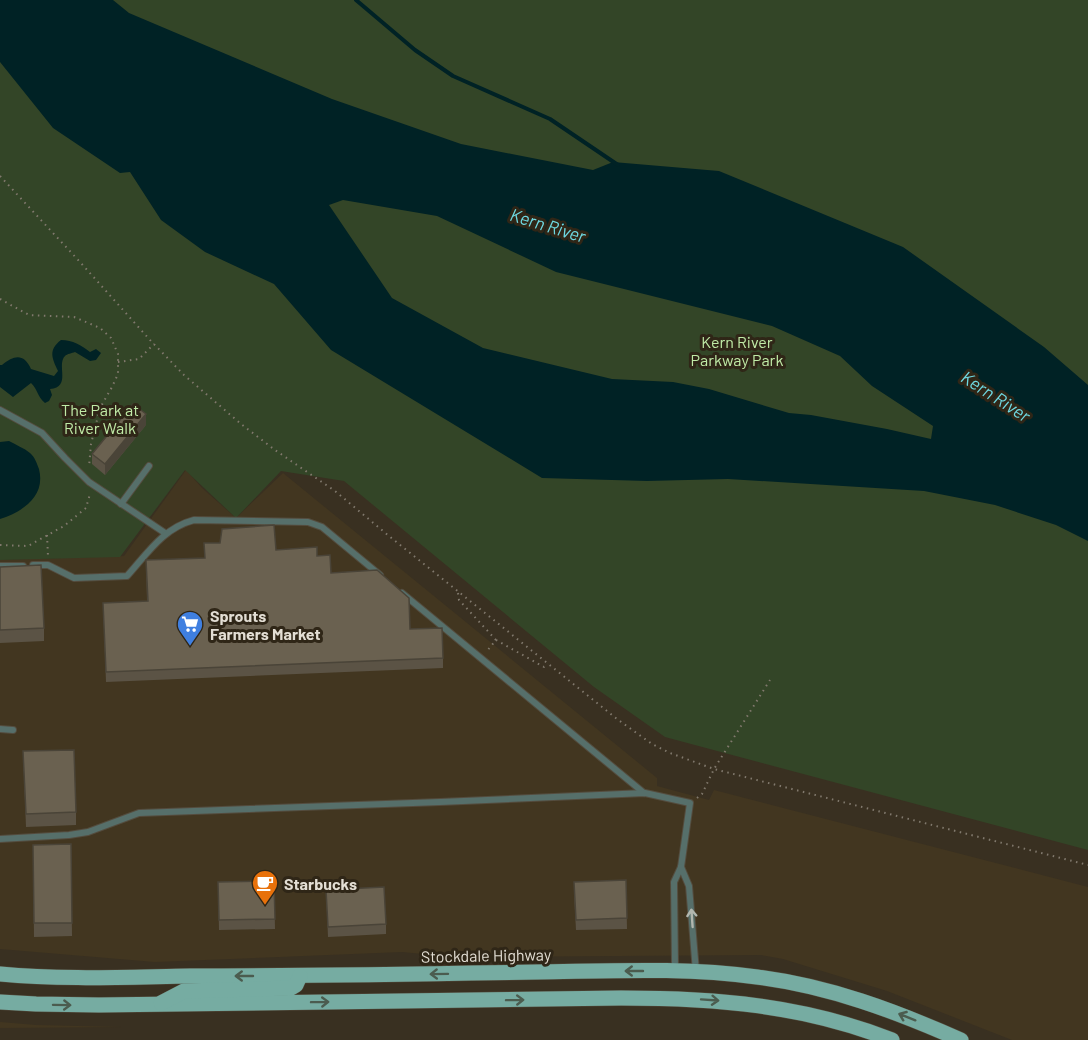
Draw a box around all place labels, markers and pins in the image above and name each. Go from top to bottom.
place label: Sprouts Farmers Market [210,606,320,643]
supermarket icon: Sprouts Farmers Market [175,609,205,647]
cafe icon: Starbucks [250,868,280,906]
place label: Starbucks [284,874,357,893]

